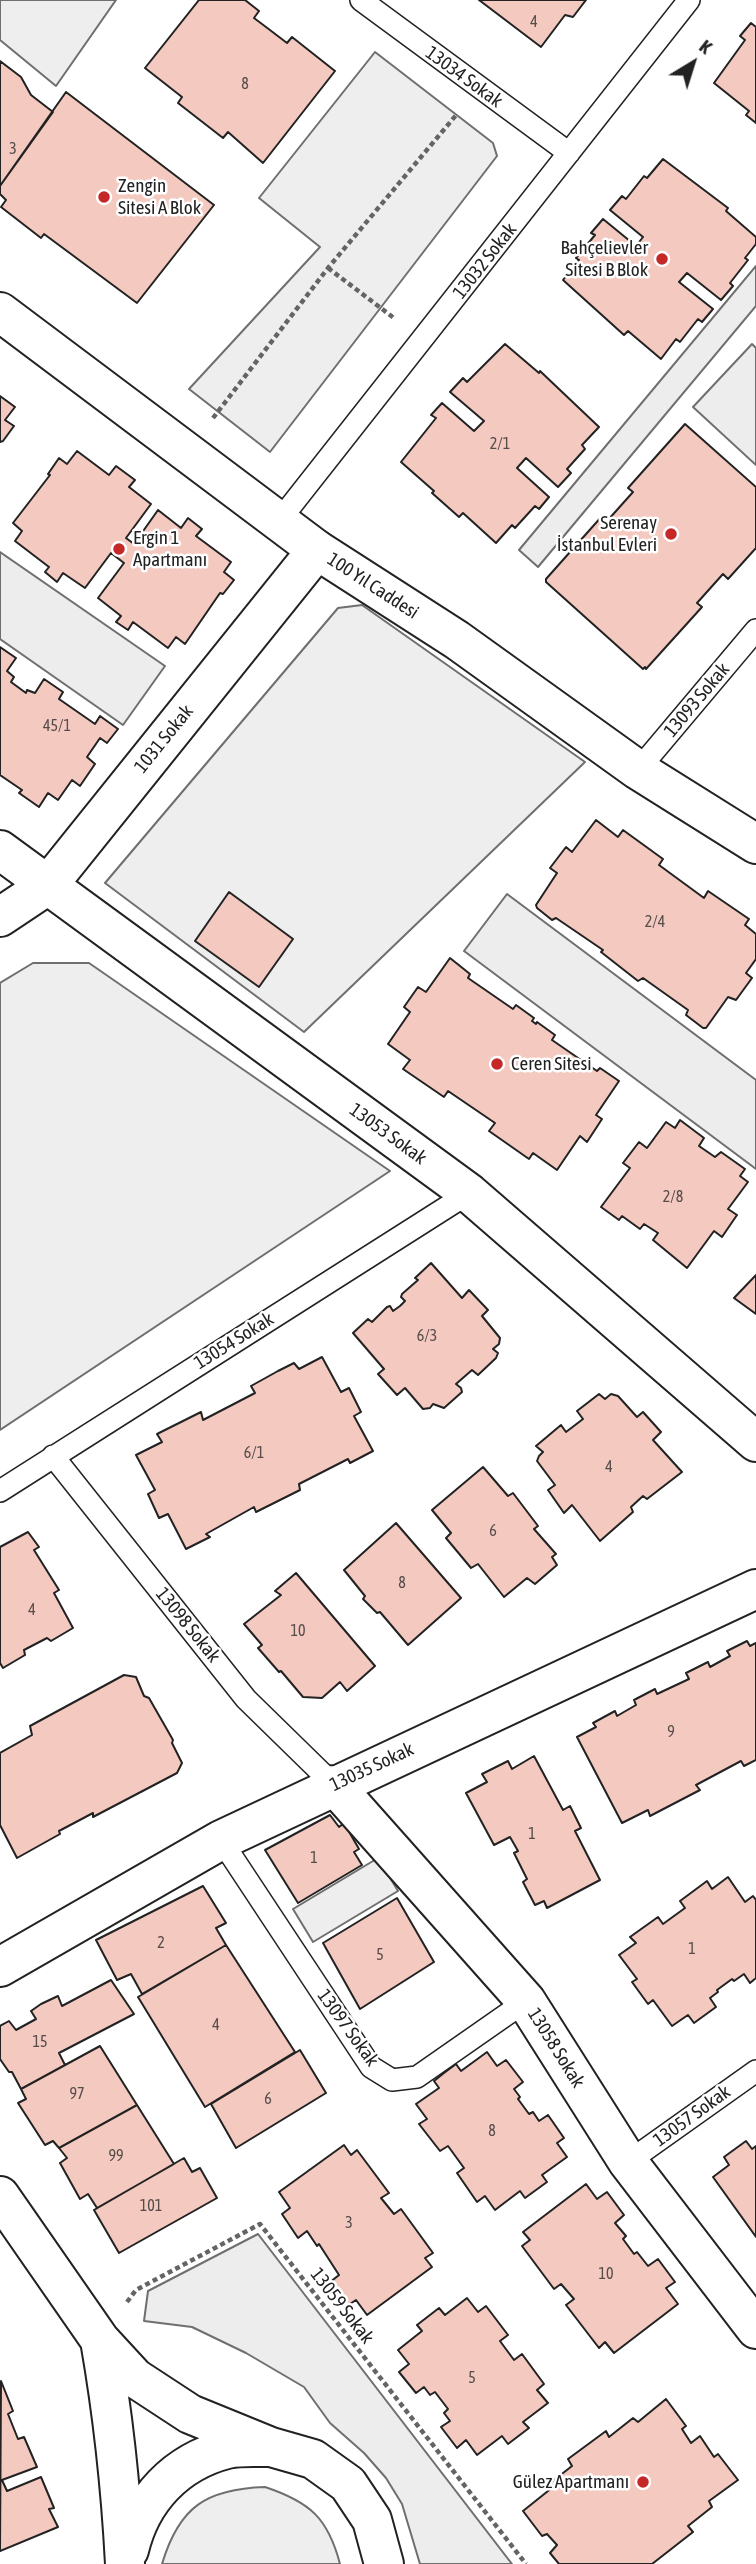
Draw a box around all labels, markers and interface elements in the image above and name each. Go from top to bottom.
house number: 4 [530,12,538,32]
north arrow [658,28,728,98]
text: K [695,35,716,58]
street label: 13034 Sokak [421,41,507,113]
house number: 8 [241,74,249,94]
house number: 3 [9,139,17,159]
place label: Zengin Sitesi A Blok [118,175,201,219]
marker: Zengin Sitesi A Blok [96,189,112,205]
street label: 13032 Sokak [448,219,522,303]
place label: Bahçelievler Sitesi B Blok [561,237,648,281]
marker: Bahçelievler Sitesi B Blok [654,251,670,267]
house number: 2/1 [490,434,510,454]
place label: Serenay İstanbul Evleri [557,512,657,556]
marker: Serenay İstanbul Evleri [663,526,679,542]
place label: Ergin 1 Apartmanı [133,527,207,571]
marker: Ergin 1 Apartmanı [111,541,127,557]
street label: 100 Yıl Caddesi [323,548,423,624]
street label: 13093 Sokak [659,658,735,742]
street label: 1031 Sokak [130,700,198,778]
house number: 45/1 [43,716,71,736]
house number: 2/4 [645,912,665,932]
place label: Ceren Sitesi [511,1053,592,1075]
marker: Ceren Sitesi [489,1056,505,1072]
street label: 13053 Sokak [345,1098,431,1170]
house number: 2/8 [663,1187,683,1207]
street label: 13054 Sokak [190,1308,278,1374]
house number: 6/3 [417,1326,437,1346]
house number: 6/1 [244,1443,264,1463]
house number: 4 [605,1457,613,1477]
house number: 6 [489,1521,497,1541]
house number: 8 [398,1573,406,1593]
street label: 13098 Sokak [151,1583,225,1667]
house number: 4 [28,1600,36,1620]
house number: 10 [290,1621,306,1641]
house number: 9 [667,1722,675,1742]
street label: 13035 Sokak [327,1738,417,1796]
house number: 1 [528,1824,536,1844]
house number: 1 [310,1848,318,1868]
house number: 2 [157,1933,165,1953]
house number: 1 [688,1939,696,1959]
house number: 5 [376,1945,384,1965]
street label: 13097 Sokak [312,1985,384,2071]
street label: 13058 Sokak [523,2004,589,2092]
house number: 4 [212,2015,220,2035]
house number: 15 [32,2032,48,2052]
street label: 13057 Sokak [649,2080,735,2152]
house number: 97 [69,2084,85,2104]
house number: 6 [264,2089,272,2109]
house number: 8 [488,2121,496,2141]
house number: 99 [108,2146,124,2166]
house number: 101 [140,2196,162,2216]
house number: 3 [345,2213,353,2233]
street label: 13059 Sokak [305,2264,379,2348]
house number: 10 [598,2264,614,2284]
house number: 5 [468,2368,476,2388]
place label: Gülez Apartmanı [513,2471,629,2493]
marker: Gülez Apartmanı [635,2474,651,2490]

